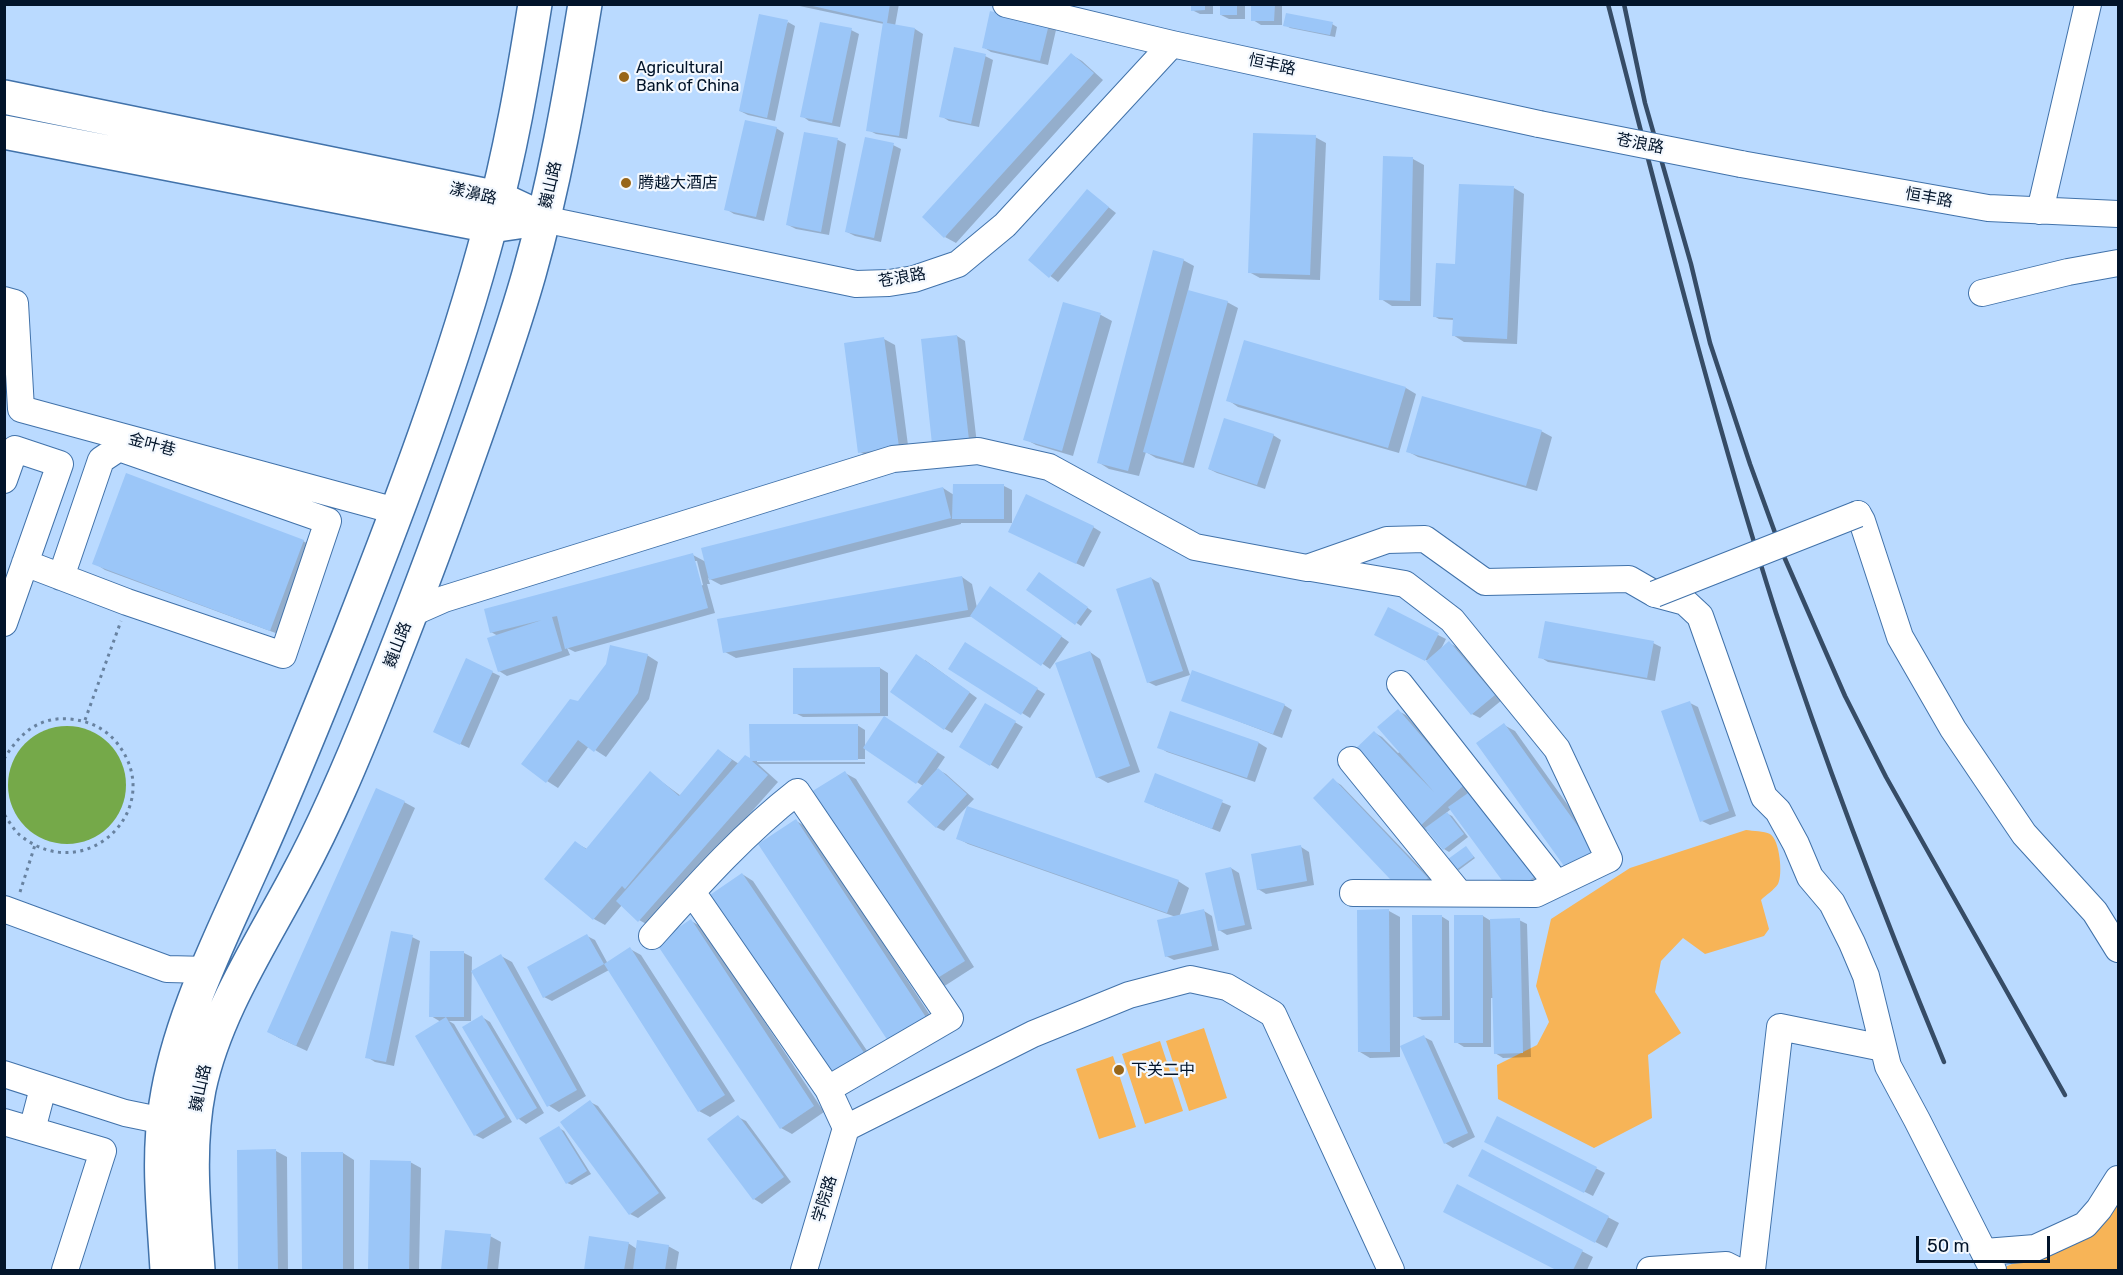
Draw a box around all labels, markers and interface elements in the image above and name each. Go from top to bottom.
street label: 恒丰路 [1247,51,1297,79]
place label: Agricultural Bank of China [636,58,739,96]
marker: Agricultural Bank of China [617,70,631,84]
street label: 苍浪路 [1615,130,1665,158]
street label: 巍山路 [536,159,566,211]
place label: 腾越大酒店 [638,173,718,193]
marker: 腾越大酒店 [619,176,633,190]
street label: 漾濞路 [447,179,499,209]
street label: 恒丰路 [1904,184,1954,212]
street label: 苍浪路 [877,264,927,292]
street label: 金叶巷 [126,430,178,460]
street label: 巍山路 [380,619,416,671]
place label: 下关二中 [1131,1060,1195,1080]
street label: 巍山路 [187,1063,215,1113]
marker: 下关二中 [1112,1063,1126,1077]
street label: 学院路 [809,1173,841,1225]
scale bar [1919,1224,2052,1262]
text: 50 m [1927,1235,1970,1257]

